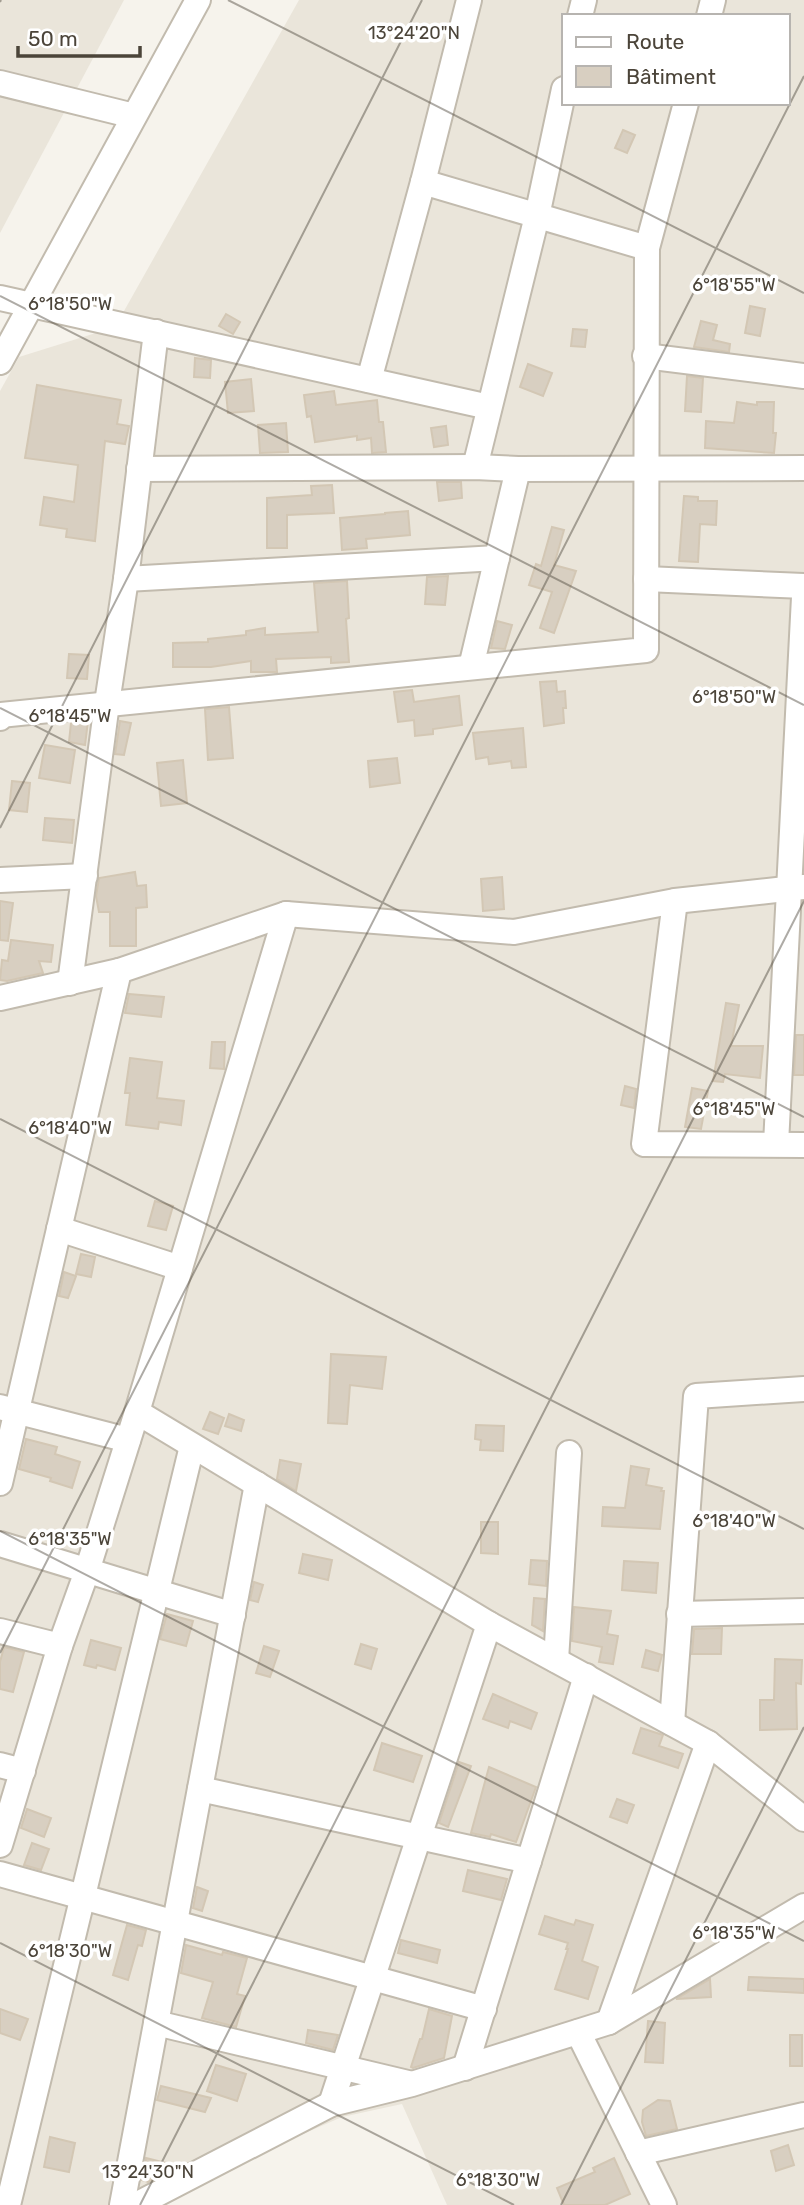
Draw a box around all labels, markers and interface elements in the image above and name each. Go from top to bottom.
scale bar [18,14,140,58]
legend [562,14,790,105]
text: 13°24'20"N [368,22,460,44]
text: 50 m [28,26,78,51]
text: Route [626,29,684,54]
text: Bâtiment [626,64,716,89]
text: 6°18'55"W [692,274,776,296]
text: 6°18'50"W [28,293,112,315]
text: 6°18'50"W [692,686,776,708]
text: 6°18'45"W [29,705,112,727]
text: 6°18'45"W [693,1098,776,1120]
text: 6°18'40"W [28,1117,112,1139]
text: 6°18'40"W [692,1510,776,1532]
text: 6°18'35"W [28,1528,112,1550]
text: 6°18'35"W [692,1922,776,1944]
text: 6°18'30"W [28,1940,112,1962]
text: 13°24'30"N [102,2161,194,2183]
text: 6°18'30"W [456,2169,540,2191]

